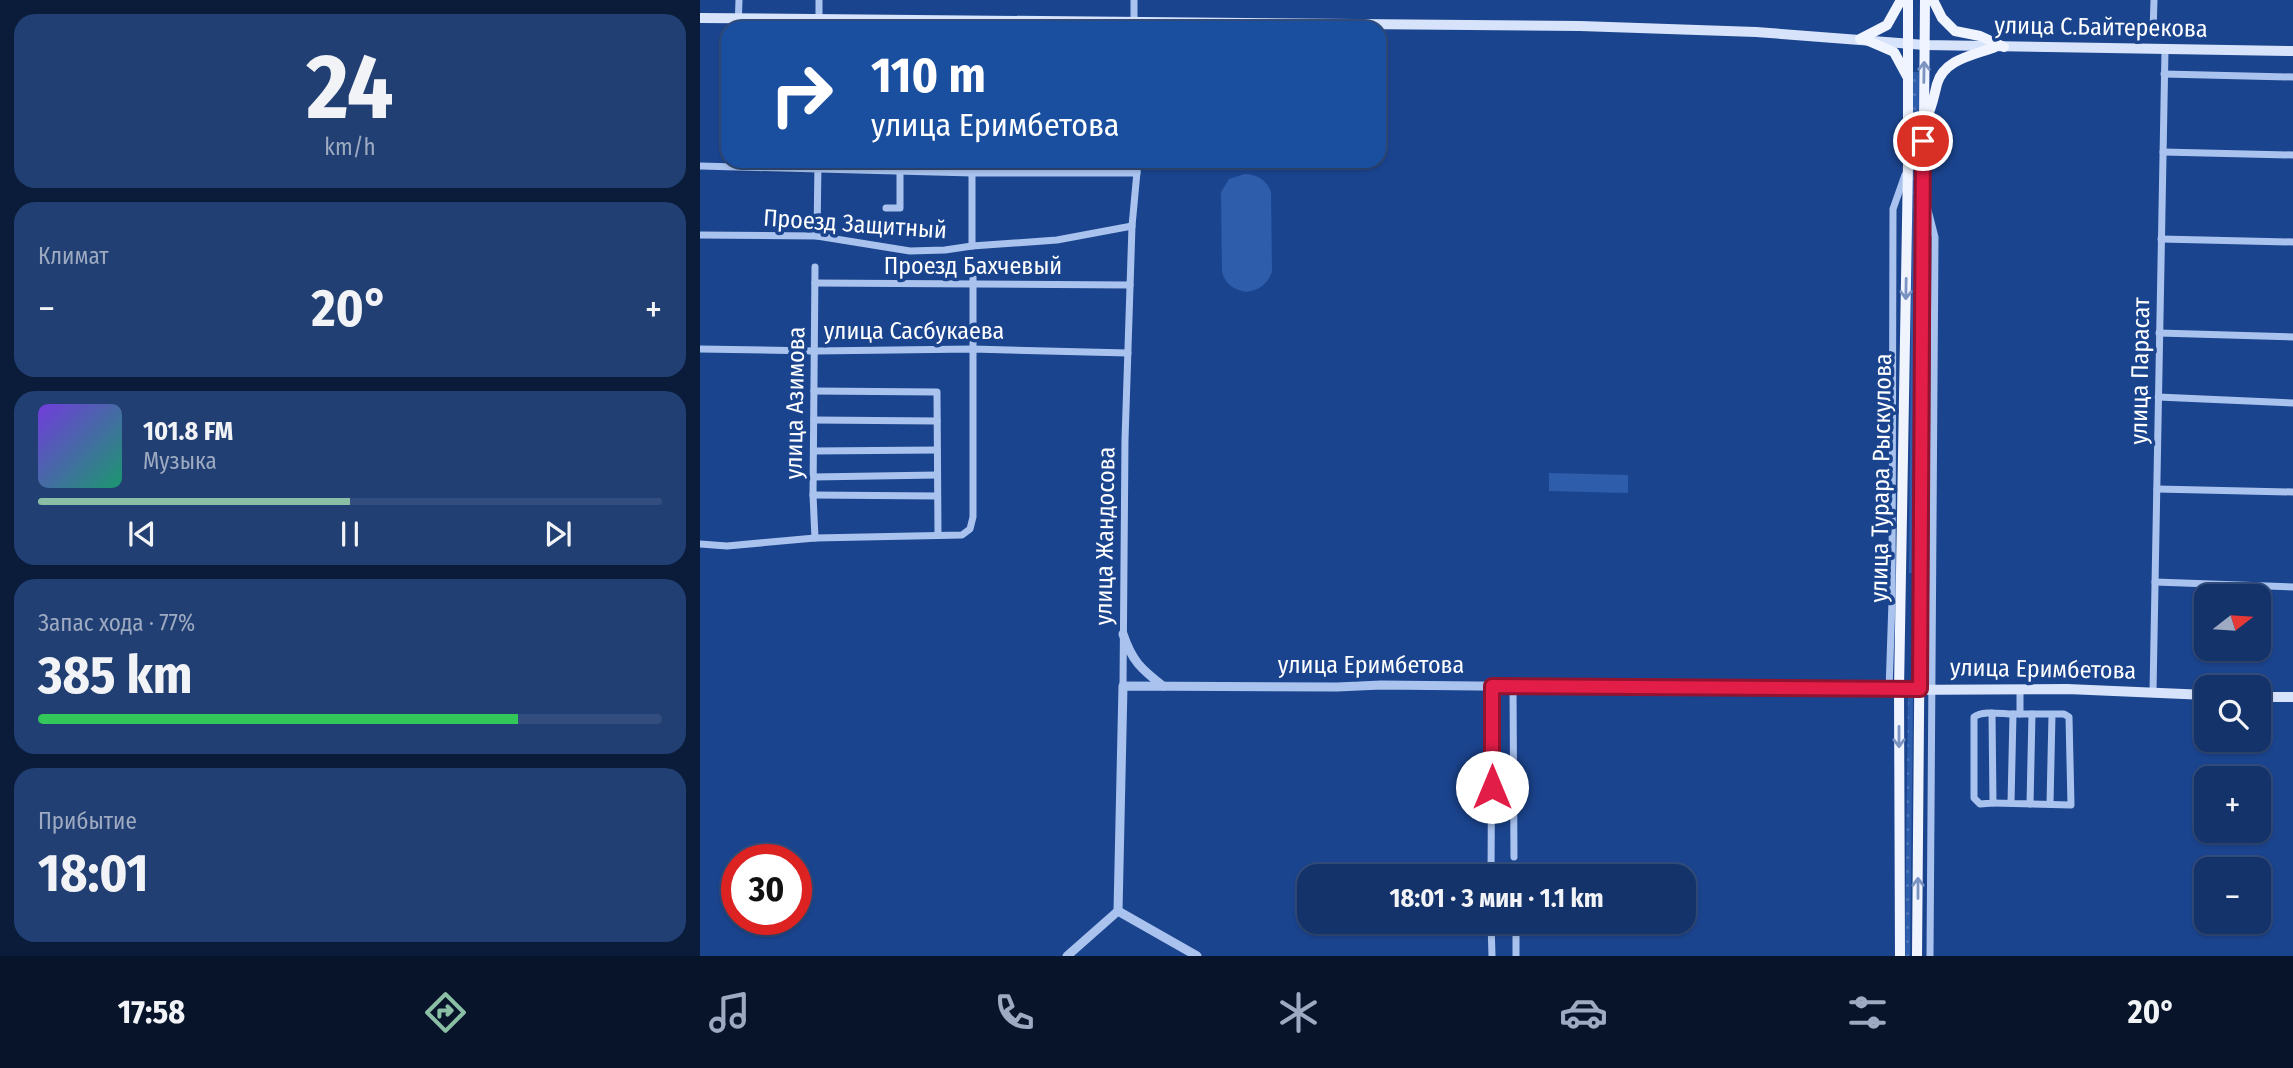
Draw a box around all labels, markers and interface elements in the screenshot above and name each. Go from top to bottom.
street label: улица С.Байтерекова [1994,11,2208,43]
text: 24 [306,33,394,142]
text: 110 m [871,46,986,105]
icon: right [756,49,847,140]
one-way arrow [1917,61,1931,84]
text: улица Еримбетова [871,106,1120,144]
pin [1893,111,1953,171]
icon: arrive [1904,122,1942,160]
text: km/h [324,133,376,161]
street label: Проезд Защитный [762,204,948,244]
text: Климат [38,242,109,270]
street label: Проезд Бахчевый [884,252,1062,280]
text: 20° [312,277,388,340]
one-way arrow [1899,277,1913,300]
text: − [38,286,55,332]
text: + [645,286,662,332]
street label: улица Парасат [2125,297,2155,445]
street label: улица Сасбукаева [824,317,1004,345]
street label: улица Азимова [780,326,810,480]
street label: улица Турара Рыскулова [1865,353,1897,603]
text: 101.8 FM [143,416,233,447]
street label: улица Жандосова [1089,446,1121,626]
text: Музыка [143,447,217,475]
icon: previous [123,515,161,553]
icon: pause [331,515,369,553]
icon: next [539,515,577,553]
north arrow [2194,584,2272,662]
map controls [2194,584,2271,934]
text: Запас хода · 77% [38,609,195,637]
text: 385 km [38,644,193,707]
street label: улица Еримбетова [1278,651,1464,679]
street label: улица Еримбетова [1950,653,2136,685]
button: search [2194,675,2271,752]
one-way arrow [1892,725,1906,748]
position arrow [1455,750,1529,824]
button: + [2194,766,2271,843]
text: Прибытие [38,807,137,835]
text: 18:01 [38,842,149,905]
speed limit sign: 30 [721,844,812,935]
button: − [2194,857,2271,934]
one-way arrow [1911,877,1925,900]
text: 18:01 · 3 мин · 1.1 km [1389,883,1604,914]
icon: directions [421,988,470,1037]
icon: music [705,988,754,1037]
icon: phone [990,988,1039,1037]
icon: climate [1274,988,1323,1037]
icon: car [1559,988,1608,1037]
icon: filters [1843,988,1892,1037]
text: 17:58 [118,993,185,1031]
text: 20° [2128,993,2175,1031]

